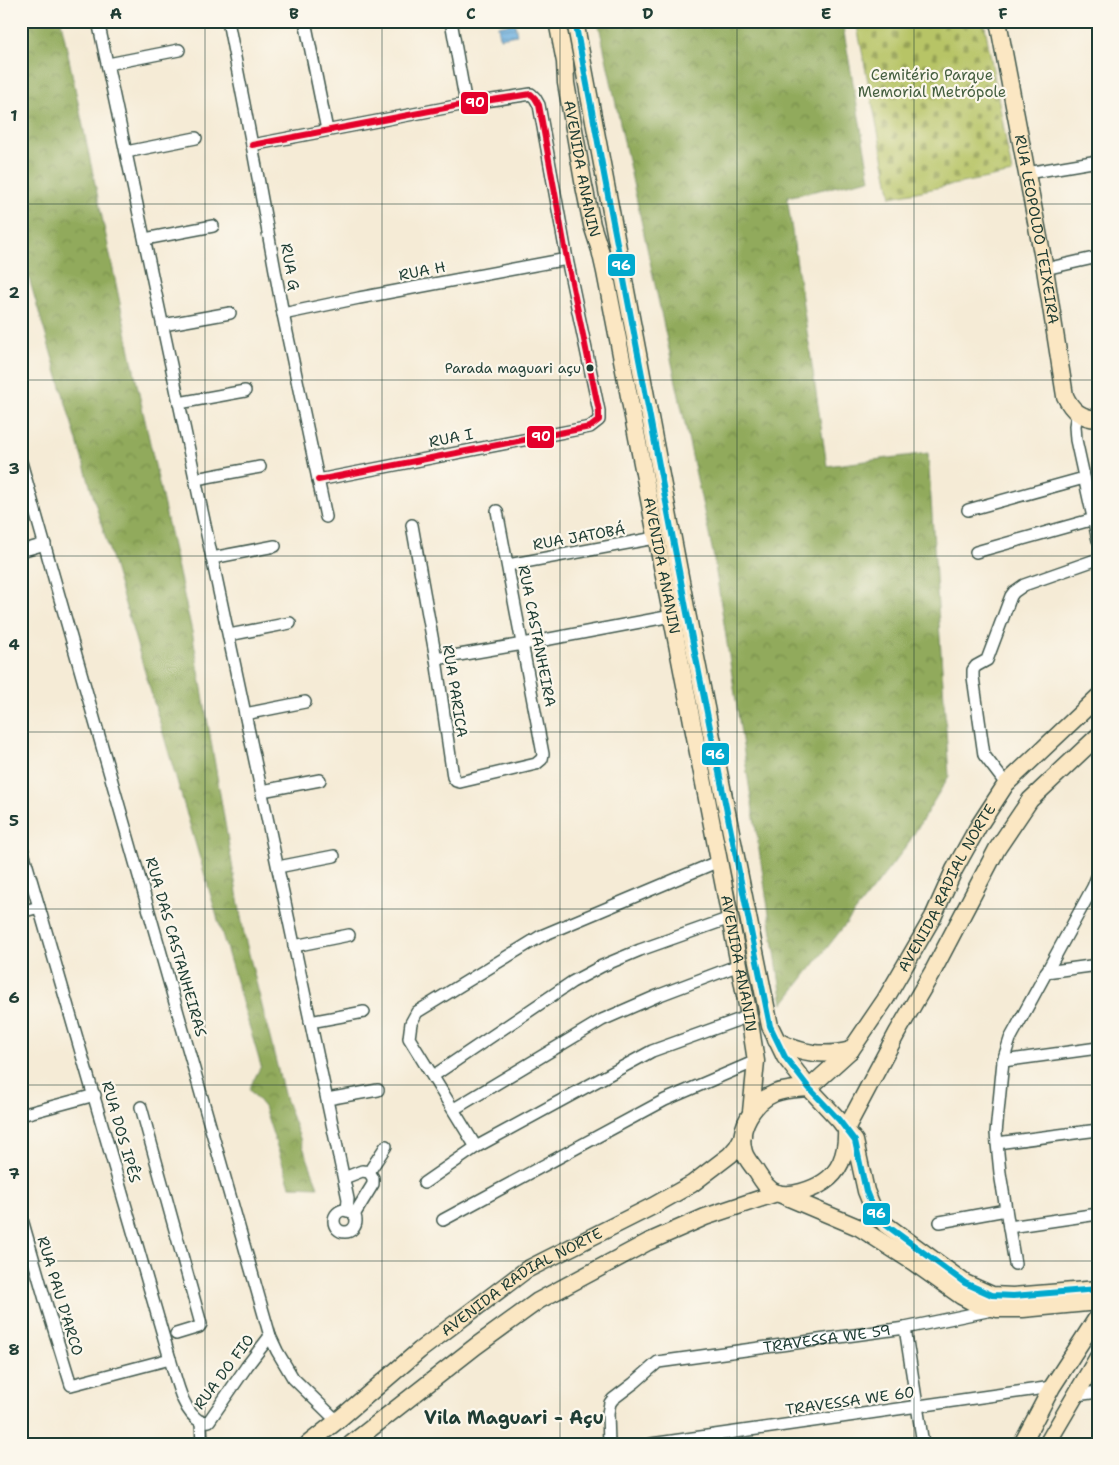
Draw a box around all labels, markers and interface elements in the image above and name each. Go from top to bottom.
text: A [110,3,122,24]
text: B [289,3,299,24]
text: C [466,3,476,24]
text: D [642,3,654,24]
text: E [821,3,831,24]
text: F [998,3,1008,24]
park label: Cemitério Parque Memorial Metrópole [858,65,1006,102]
line badge: 90 [460,91,489,115]
text: 90 [465,93,485,111]
street label: AVENIDA ANANIN [559,99,605,240]
text: 1 [10,105,18,126]
street label: RUA LEOPOLDO TEIXEIRA [1010,133,1064,326]
street label: RUA G [276,242,304,292]
line badge: 96 [607,253,636,277]
text: 96 [611,256,631,274]
street label: RUA H [397,257,447,285]
text: 2 [8,282,20,303]
place label: Parada maguari açu [445,359,581,377]
marker: Parada maguari açu [585,363,595,373]
street label: RUA I [427,424,475,452]
line badge: 90 [526,425,555,449]
text: 90 [531,427,551,445]
text: 3 [8,458,20,479]
street label: AVENIDA ANANIN [639,495,685,636]
street label: RUA JATOBÁ [531,518,627,555]
street label: RUA CASTANHEIRA [513,563,561,709]
text: 4 [8,634,20,655]
street label: RUA PARICA [438,643,472,739]
line badge: 96 [701,742,730,766]
text: 96 [705,745,725,763]
street label: AVENIDA RADIAL NORTE [893,800,1000,976]
text: 5 [9,810,19,831]
street label: RUA DAS CASTANHEIRAS [141,855,211,1039]
street label: AVENIDA ANANIN [716,893,761,1033]
text: 6 [8,987,20,1008]
street label: RUA DOS IPÊS [97,1079,146,1185]
text: 7 [8,1163,20,1184]
line badge: 96 [862,1202,891,1226]
text: 96 [866,1204,886,1222]
street label: AVENIDA RADIAL NORTE [437,1223,606,1341]
street label: RUA PAU D'ARCO [32,1234,88,1358]
street label: TRAVESSA WE 59 [762,1320,892,1357]
street label: RUA DO FIO [189,1330,259,1414]
text: 8 [8,1339,20,1360]
street label: TRAVESSA WE 60 [784,1382,916,1420]
district label: Vila Maguari - Açu [424,1406,604,1430]

